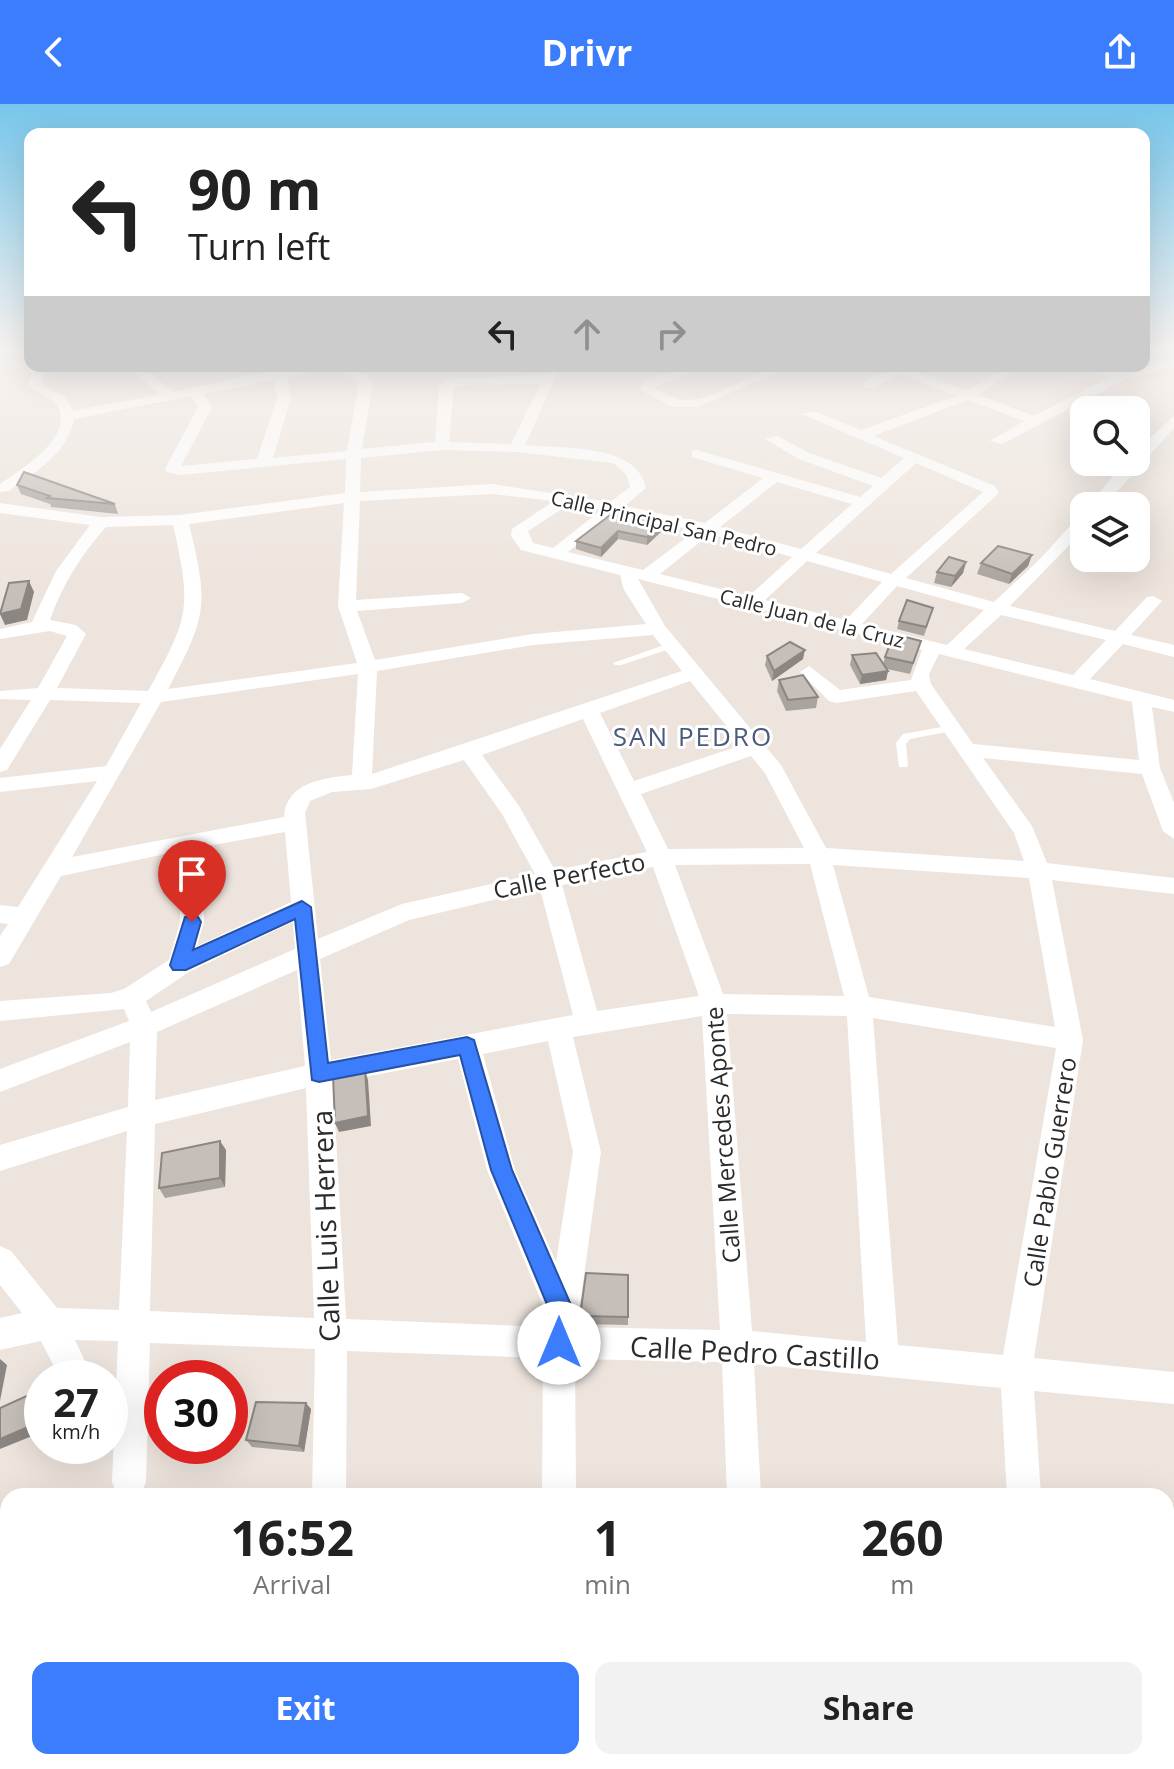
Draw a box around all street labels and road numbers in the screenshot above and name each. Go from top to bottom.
street label: Calle Principal San Pedro [548,484,780,562]
street label: Calle Juan de la Cruz [717,582,907,654]
street label: Calle Perfecto [490,844,648,906]
street label: Calle Mercedes Aponte [697,1006,747,1264]
street label: Calle Pablo Guerrero [1015,1055,1083,1289]
street label: Calle Luis Herrera [302,1110,348,1342]
street label: Calle Pedro Castillo [629,1326,881,1378]

